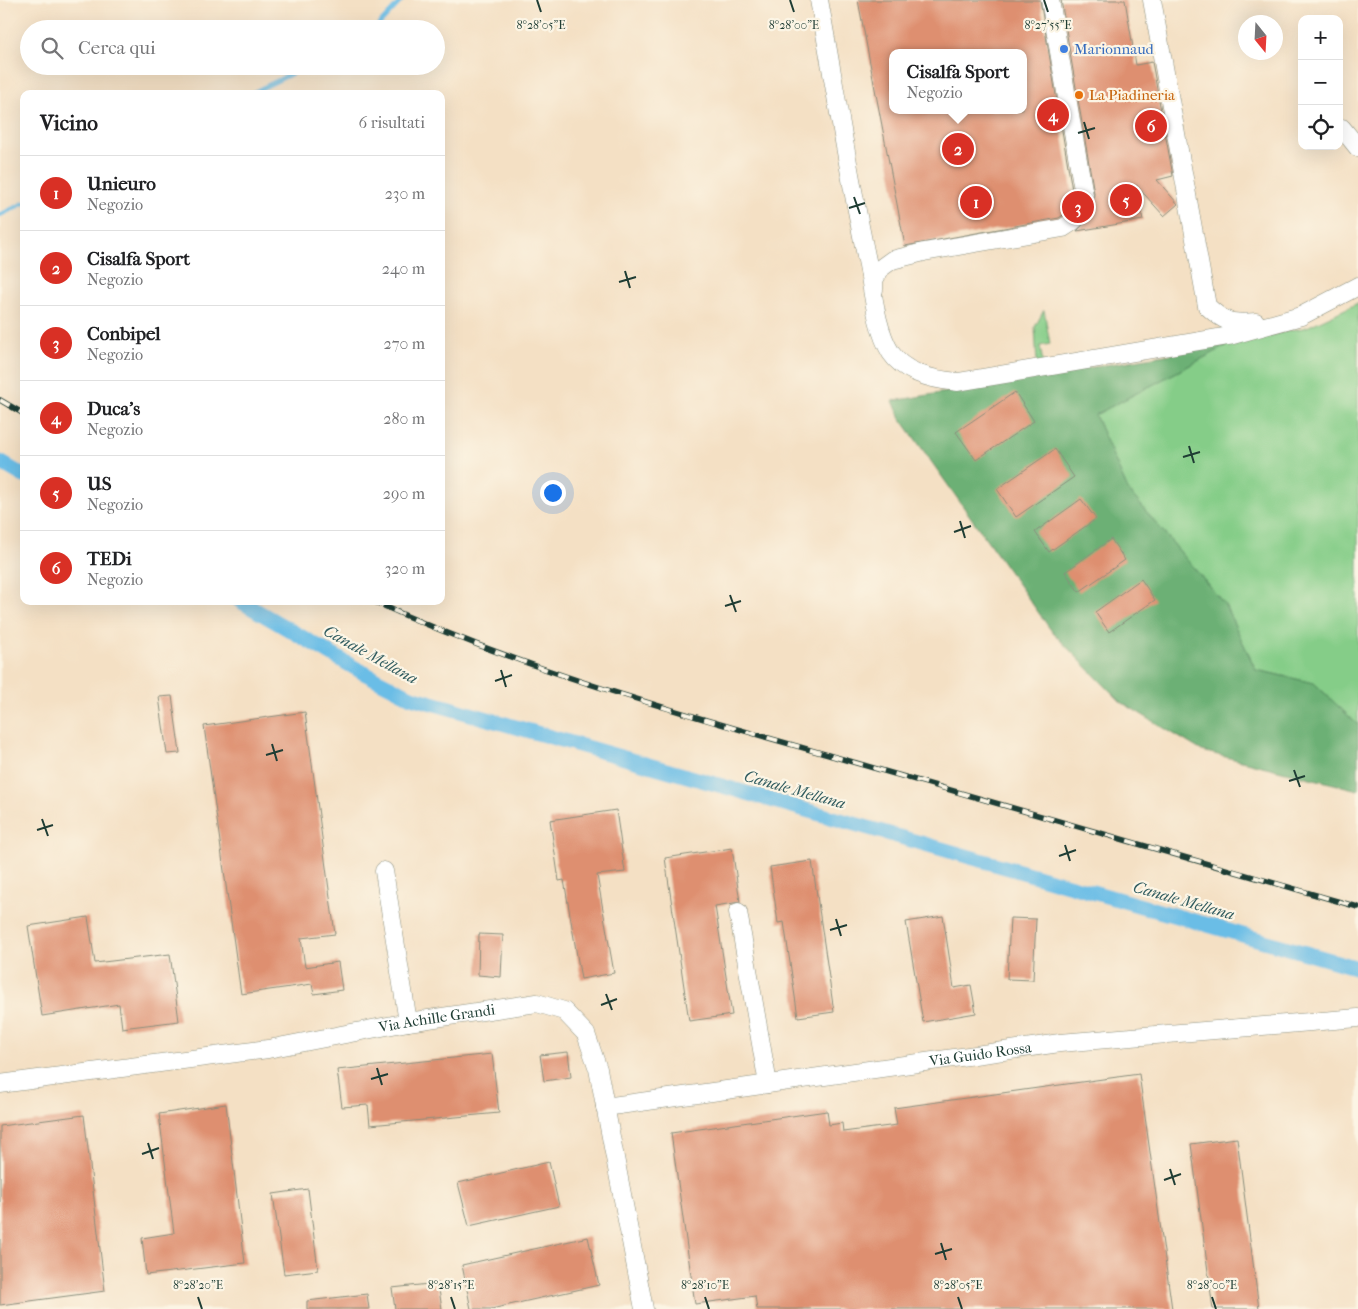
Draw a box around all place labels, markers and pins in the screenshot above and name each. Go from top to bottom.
place label: Marionnaud [1074,40,1155,58]
marker: Marionnaud [1058,43,1070,55]
place label: La Piadineria [1089,86,1176,104]
marker: La Piadineria [1073,89,1085,101]
pin: 4 [1037,96,1069,134]
pin: 6 [1135,107,1167,145]
pin: 2 [942,130,974,168]
pin: 5 [1110,181,1142,219]
pin: 1 [960,183,992,221]
pin: 3 [1062,188,1094,226]

